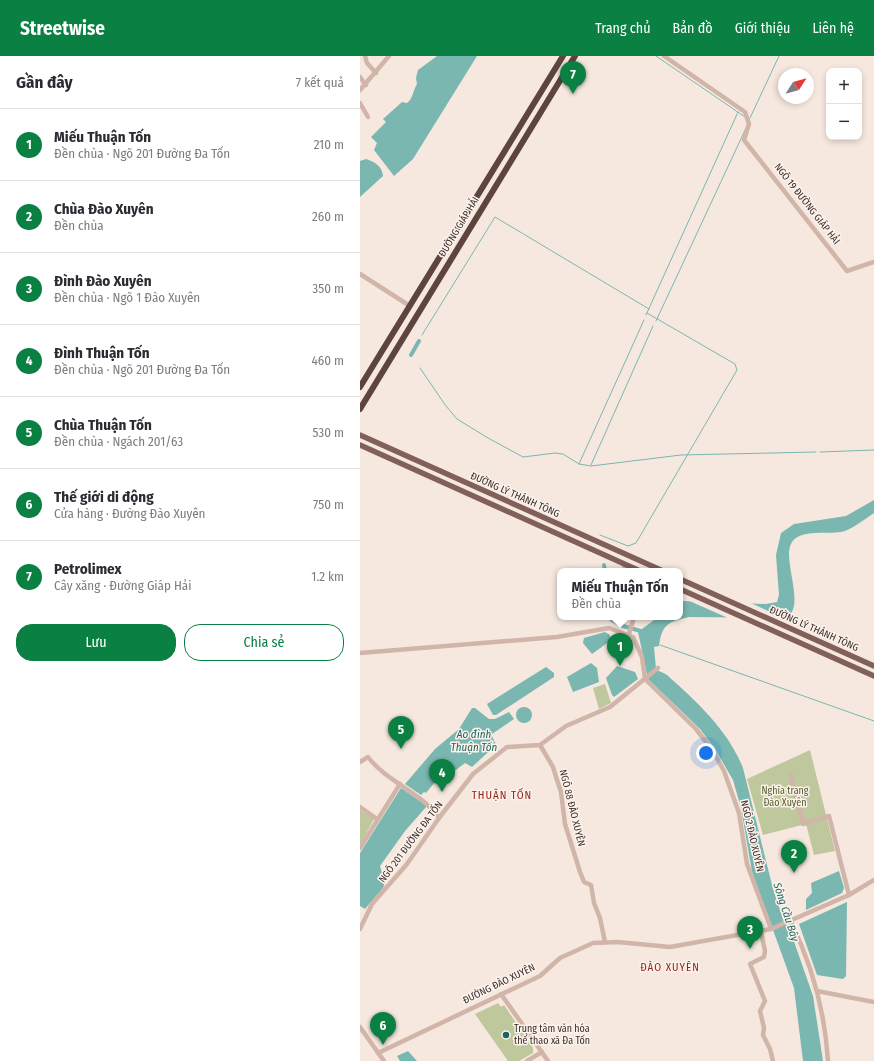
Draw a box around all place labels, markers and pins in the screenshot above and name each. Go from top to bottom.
pin: 7 [560,61,586,94]
pin: 1 [607,633,633,666]
pin: 5 [388,716,414,749]
pin: 4 [429,759,455,792]
pin: 2 [781,840,807,873]
pin: 3 [737,916,763,949]
pin: 6 [370,1012,396,1045]
place label: Trung tâm văn hóa thể thao xã Đa Tốn [514,1023,590,1047]
marker: Trung tâm văn hóa thể thao xã Đa Tốn [501,1030,511,1040]

